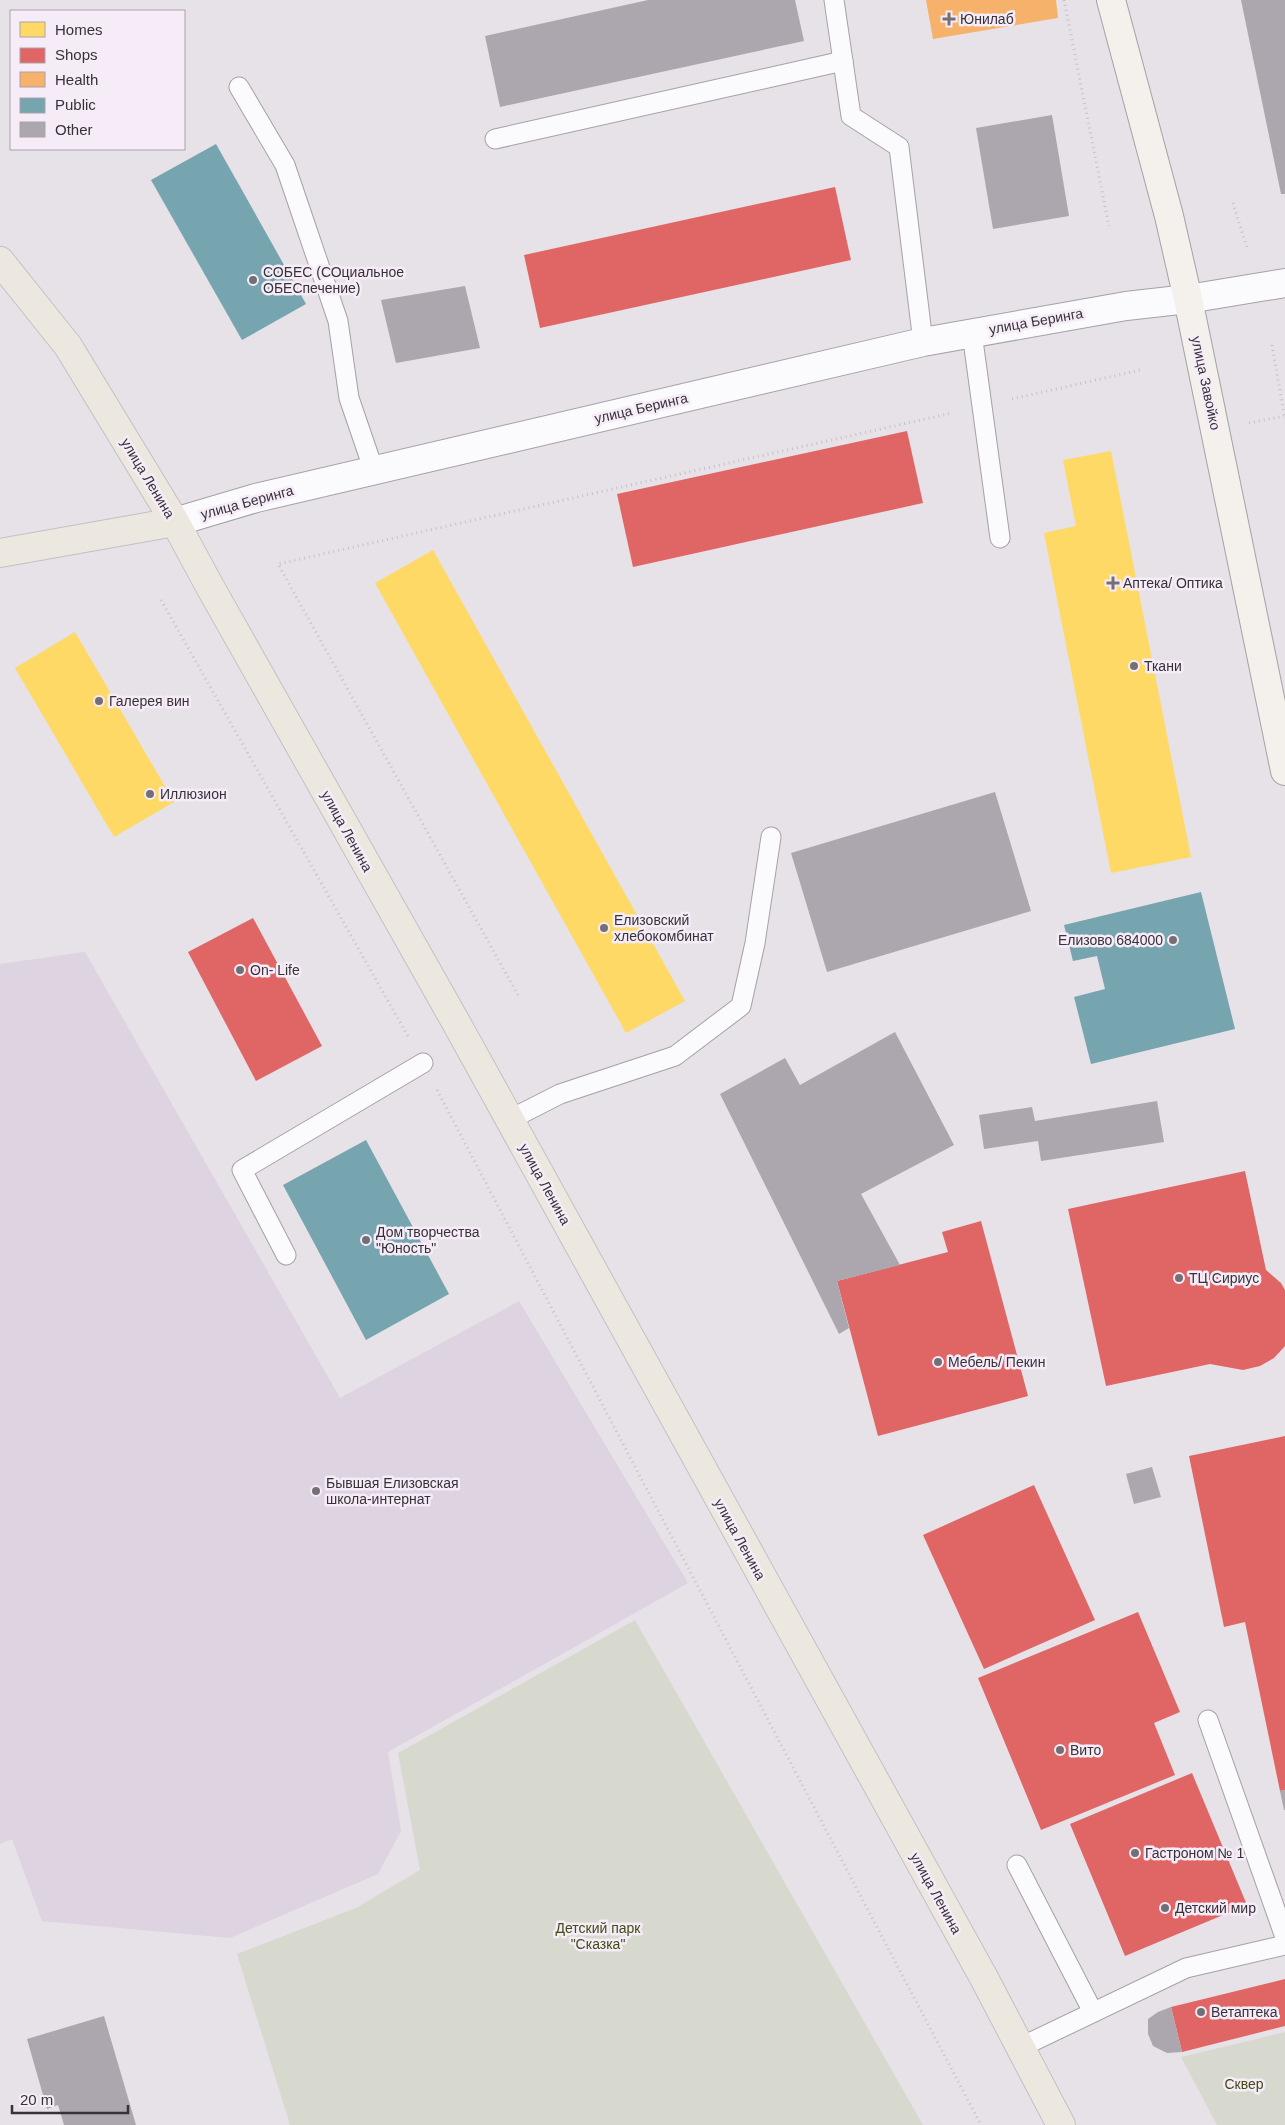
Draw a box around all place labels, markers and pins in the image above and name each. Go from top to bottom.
place label: Юнилаб [960,11,1014,27]
marker: Юнилаб [942,12,956,26]
place label: СОБЕС (СОциальное ОБЕСпечение) [263,264,404,296]
marker: СОБЕС (СОциальное ОБЕСпечение) [247,274,259,286]
place label: Аптека/ Оптика [1123,575,1223,591]
marker: Аптека/ Оптика [1107,577,1119,589]
place label: Ткани [1144,658,1182,674]
marker: Ткани [1128,660,1140,672]
place label: Галерея вин [109,693,190,709]
marker: Галерея вин [93,695,105,707]
place label: Иллюзион [160,786,227,802]
marker: Иллюзион [144,788,156,800]
place label: Елизовский хлебокомбинат [614,912,714,944]
marker: Елизовский хлебокомбинат [598,922,610,934]
place label: Елизово 684000 [1058,932,1163,948]
marker: Елизово 684000 [1167,934,1179,946]
place label: On- Life [250,962,300,978]
marker: On- Life [234,964,246,976]
place label: Дом творчества "Юность" [376,1224,480,1256]
marker: Дом творчества "Юность" [360,1234,372,1246]
place label: ТЦ Сириус [1189,1270,1259,1286]
marker: ТЦ Сириус [1173,1272,1185,1284]
place label: Мебель/ Пекин [948,1354,1045,1370]
marker: Мебель/ Пекин [932,1356,944,1368]
place label: Бывшая Елизовская школа-интернат [326,1475,459,1507]
marker: Бывшая Елизовская школа-интернат [310,1485,322,1497]
place label: Вито [1070,1742,1101,1758]
marker: Вито [1054,1744,1066,1756]
place label: Гастроном № 1 [1145,1845,1245,1861]
marker: Гастроном № 1 [1129,1847,1141,1859]
place label: Детский мир [1175,1900,1256,1916]
marker: Детский мир [1159,1902,1171,1914]
place label: Ветаптека [1211,2004,1278,2020]
marker: Ветаптека [1195,2006,1207,2018]

